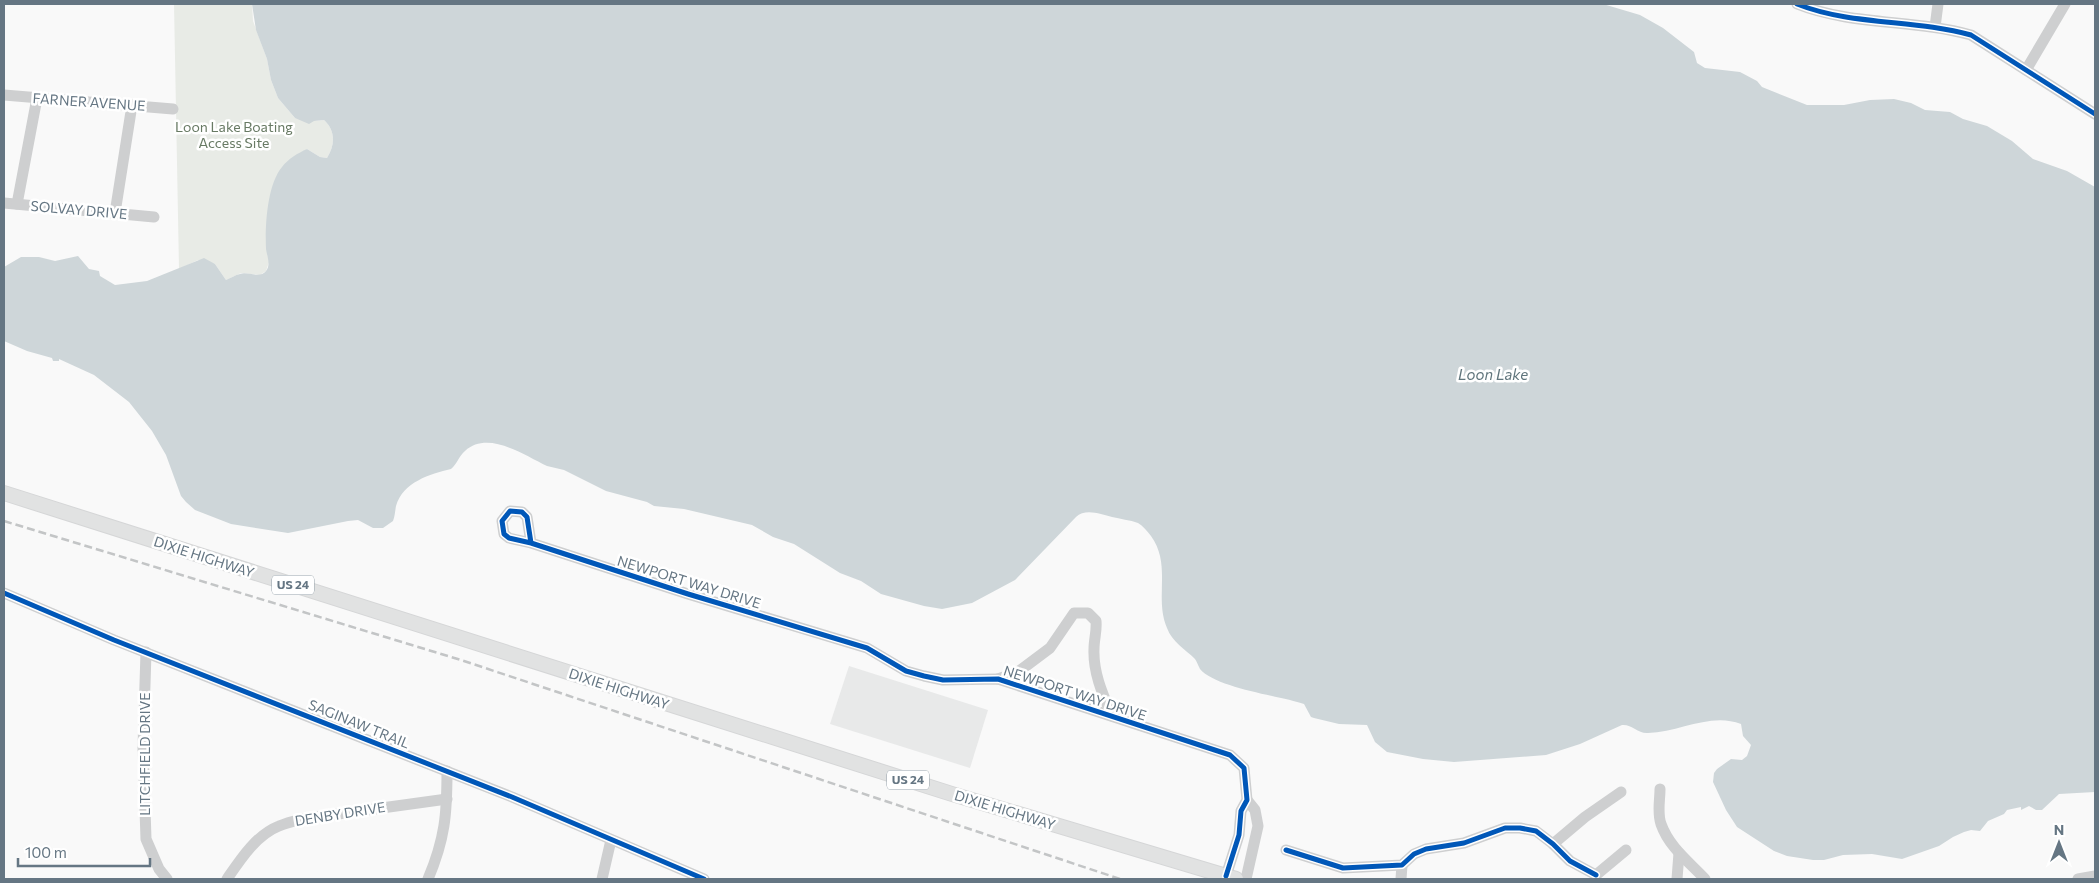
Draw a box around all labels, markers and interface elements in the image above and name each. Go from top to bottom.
street label: FARNER AVENUE [32,89,146,114]
park label: Loon Lake Boating Access Site [175,118,293,151]
street label: SOLVAY DRIVE [30,197,128,222]
water label: Loon Lake [1458,365,1528,383]
street label: DIXIE HIGHWAY [152,532,257,581]
street label: NEWPORT WAY DRIVE [615,552,763,611]
road number: US 24 [272,576,314,594]
street label: NEWPORT WAY DRIVE [1002,661,1149,724]
street label: DIXIE HIGHWAY [567,664,672,713]
street label: LITCHFIELD DRIVE [136,692,153,816]
street label: SAGINAW TRAIL [306,695,412,752]
road number: US 24 [887,770,929,790]
street label: DIXIE HIGHWAY [953,786,1058,833]
street label: DENBY DRIVE [293,798,386,829]
north arrow [2034,818,2084,868]
text: N [2054,821,2064,838]
scale bar [18,836,150,868]
text: 100 m [25,843,67,861]

